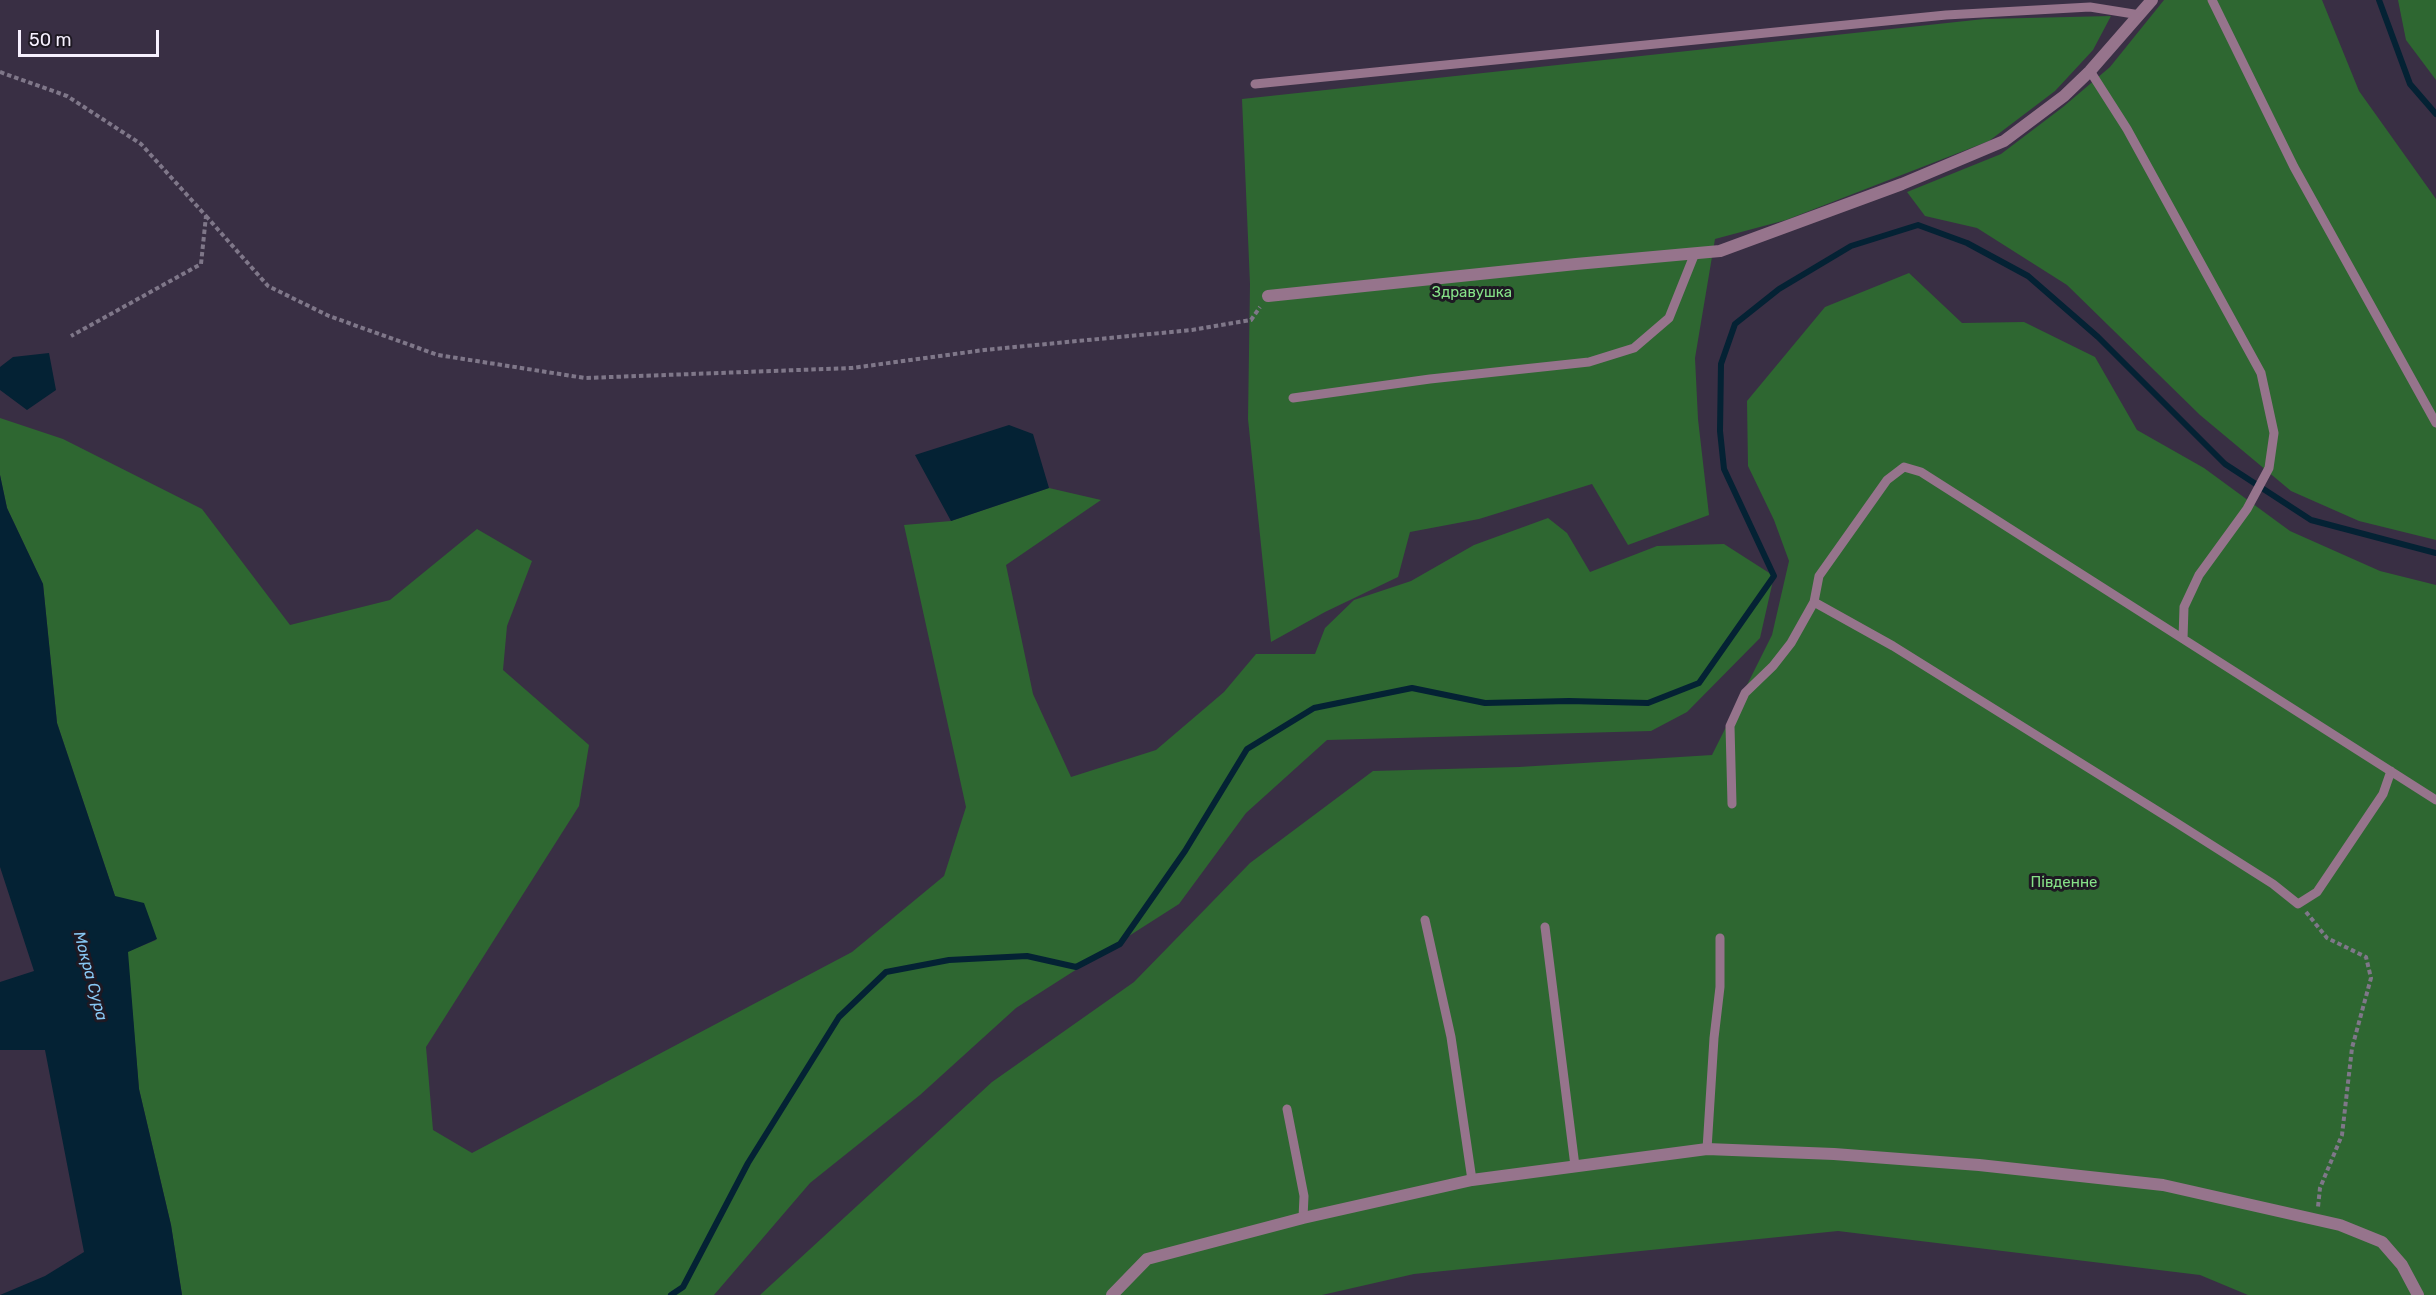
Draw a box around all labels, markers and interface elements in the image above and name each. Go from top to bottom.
scale bar [21,18,162,56]
text: 50 m [29,29,72,51]
park label: Здравушка [1432,284,1512,302]
park label: Південне [2031,874,2097,892]
water label: Мокра Сура [69,929,111,1023]

